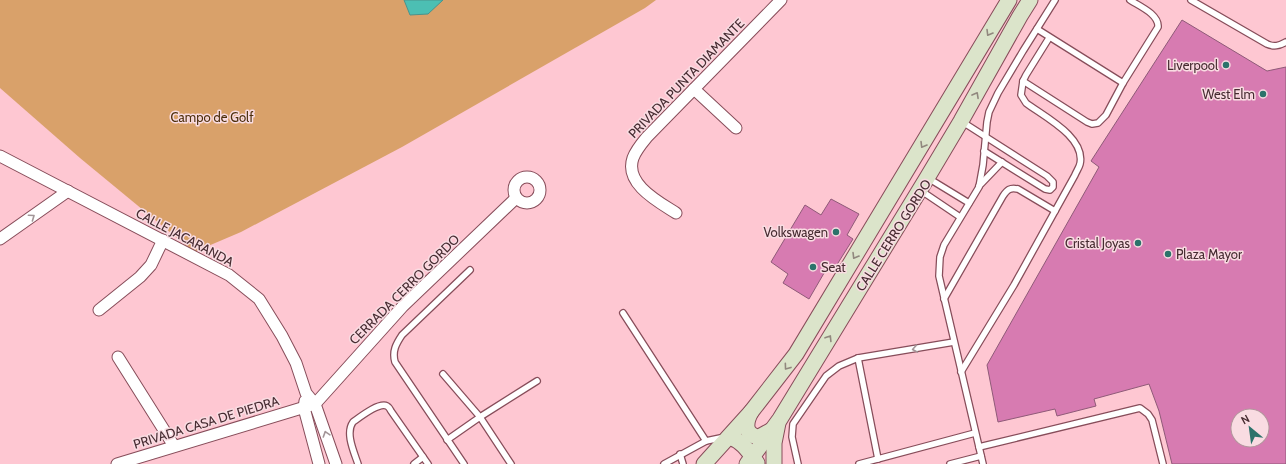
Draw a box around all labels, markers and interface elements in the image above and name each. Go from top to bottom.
street label: PRIVADA PUNTA DIAMANTE [625,15,747,141]
one-way arrow [987,29,994,36]
place label: Liverpool [1167,57,1218,73]
marker: Liverpool [1221,60,1231,70]
place label: West Elm [1202,86,1255,102]
marker: West Elm [1258,89,1268,99]
one-way arrow [971,92,978,99]
park label: Campo de Golf [171,109,254,125]
one-way arrow [920,141,927,148]
street label: CALLE CERRO GORDO [852,176,934,294]
street label: CALLE JACARANDA [133,204,237,270]
one-way arrow [27,214,34,221]
place label: Volkswagen [763,224,828,240]
marker: Volkswagen [831,227,841,237]
street label: CERRADA CERRO GORDO [346,231,462,347]
place label: Cristal Joyas [1065,235,1131,251]
marker: Cristal Joyas [1133,238,1143,248]
place label: Plaza Mayor [1176,246,1243,262]
marker: Plaza Mayor [1163,249,1173,259]
one-way arrow [853,252,860,259]
place label: Seat [821,259,846,275]
marker: Seat [808,262,818,272]
one-way arrow [825,335,832,342]
one-way arrow [912,344,919,352]
one-way arrow [785,362,792,369]
street label: PRIVADA CASA DE PIEDRA [131,392,281,452]
north arrow [1230,408,1270,448]
text: N [1238,411,1252,427]
one-way arrow [322,430,331,437]

